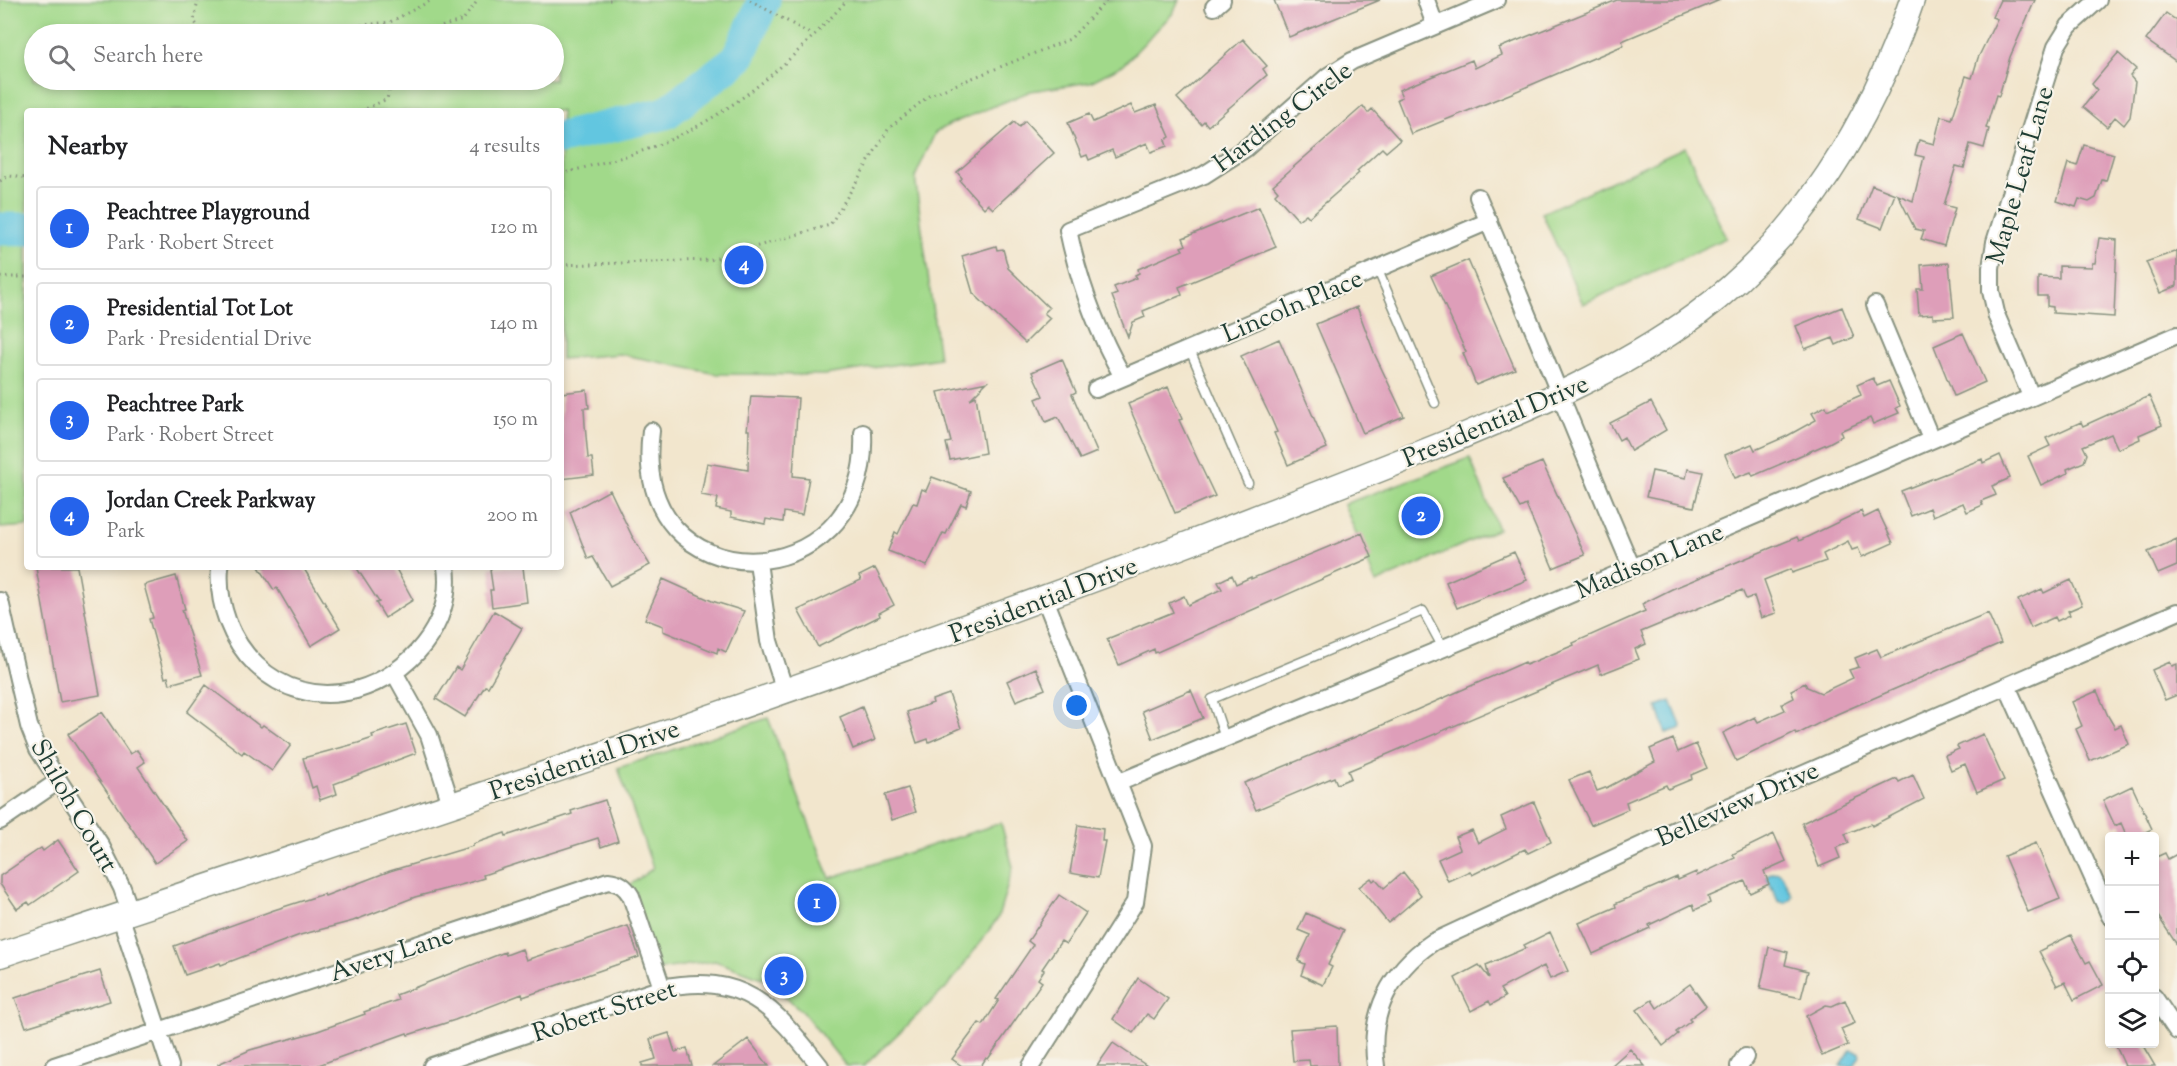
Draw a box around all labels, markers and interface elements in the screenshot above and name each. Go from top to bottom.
search box [24,24,564,90]
icon: search [45,41,78,74]
text: Search here [93,41,203,73]
street label: Harding Circle [1206,53,1361,183]
street label: Maple Leaf Lane [1978,82,2065,269]
text: Nearby [48,129,128,166]
text: 4 results [469,133,540,162]
text: Peachtree Playground [107,198,310,230]
text: 1 [66,214,73,243]
text: 120 m [490,214,538,243]
text: Park · Robert Street [107,230,274,259]
pin: 4 [724,242,764,288]
street label: Lincoln Place [1217,261,1369,354]
text: Presidential Tot Lot [107,294,293,326]
text: 2 [65,310,74,339]
text: 140 m [490,310,538,339]
text: Park · Presidential Drive [107,326,312,355]
street label: Presidential Drive [1397,366,1595,478]
text: Peachtree Park [107,390,244,422]
text: 3 [65,406,74,435]
text: 150 m [493,406,538,435]
text: Park · Robert Street [107,422,274,451]
text: Jordan Creek Parkway [107,486,316,518]
pin: 2 [1402,494,1440,538]
text: 4 [64,502,75,531]
text: 200 m [487,502,538,531]
street label: Madison Lane [1570,514,1730,610]
text: Park [107,518,145,547]
street label: Presidential Drive [944,548,1143,654]
your location [1062,691,1091,720]
street label: Presidential Drive [485,711,685,811]
street label: Shiloh Court [20,733,126,880]
street label: Belleview Drive [1651,753,1825,858]
map controls [2105,832,2159,1048]
button: + [2105,832,2159,886]
pin: 1 [798,880,836,926]
button: − [2105,886,2159,940]
street label: Avery Lane [325,918,458,993]
button: locate [2105,940,2159,994]
pin: 3 [764,954,804,998]
street label: Robert Street [528,972,682,1053]
button: layers [2105,994,2159,1048]

